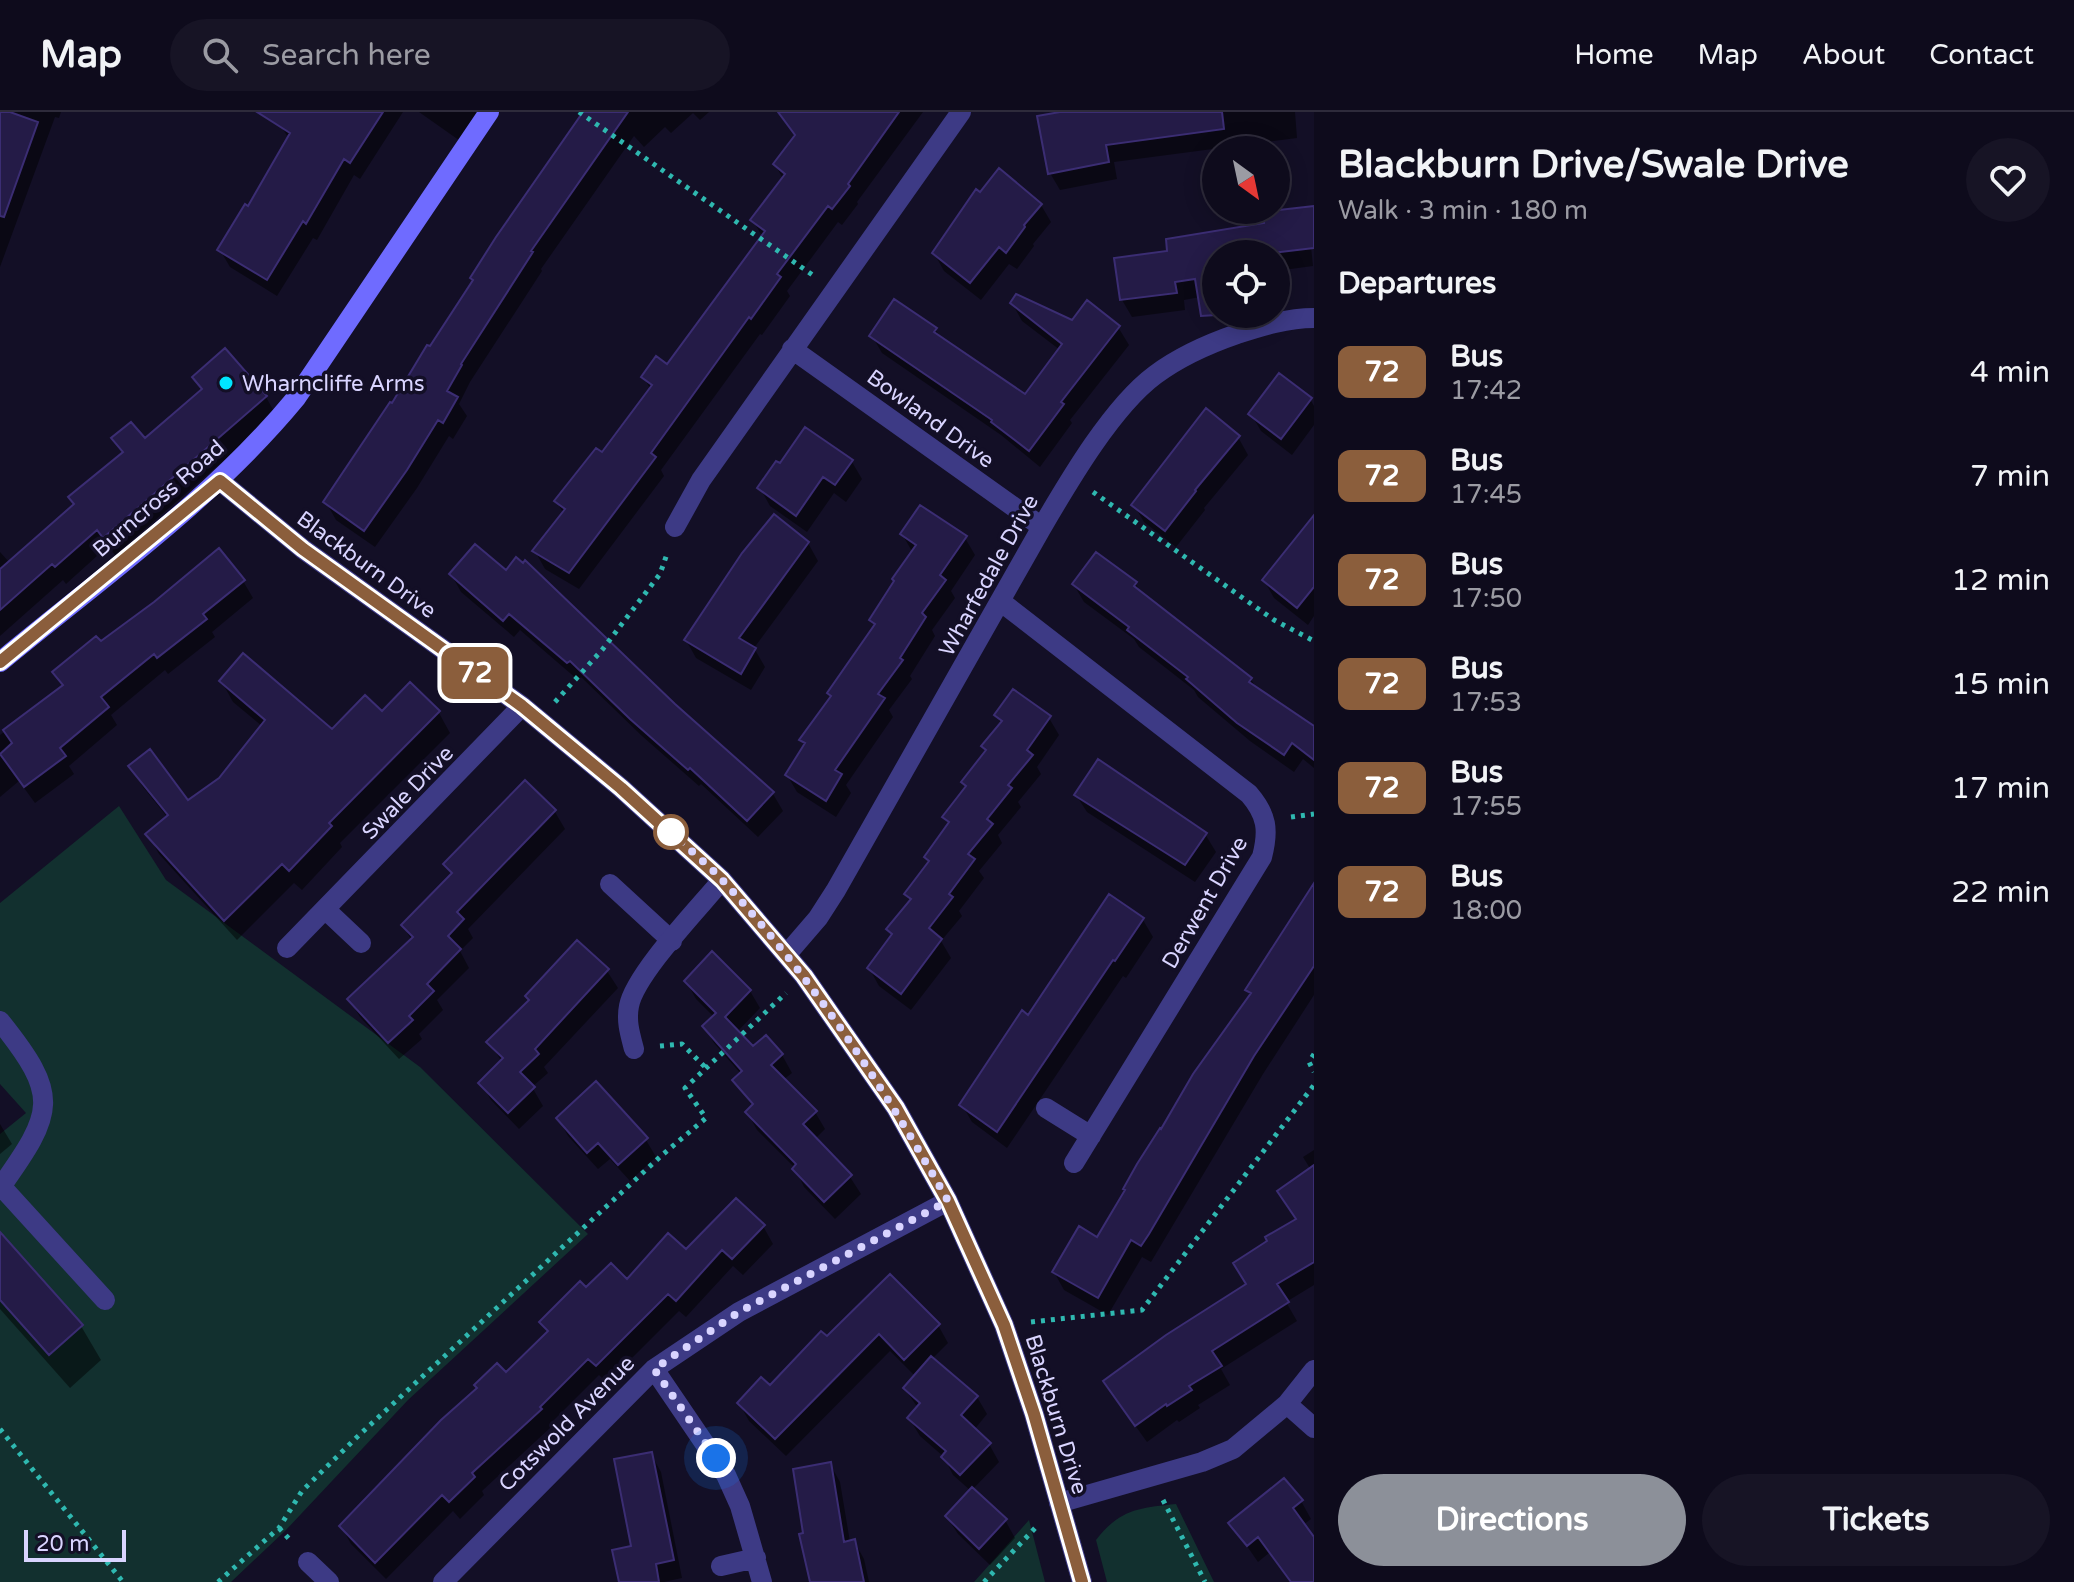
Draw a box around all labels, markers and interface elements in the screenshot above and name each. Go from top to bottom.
search box [170,19,730,91]
text: Map [40,32,122,78]
icon: search [198,33,242,77]
text: Search here [262,37,431,74]
text: Home [1574,38,1654,72]
text: Map [1698,38,1758,72]
text: About [1802,38,1885,72]
text: Contact [1929,38,2034,72]
north arrow [1202,136,1290,224]
map controls [1202,136,1290,328]
button: heart [1966,138,2050,222]
text: Blackburn Drive/Swale Drive [1338,142,1849,188]
text: Walk · 3 min · 180 m [1338,195,1588,226]
button: locate [1202,240,1290,328]
text: Departures [1338,265,1496,302]
text: Bus [1450,338,1503,375]
text: 4 min [1970,354,2050,391]
text: 72 [1364,355,1400,389]
street label: Bowland Drive [862,364,999,474]
place label: Wharncliffe Arms [242,371,425,397]
marker: Wharncliffe Arms [217,374,235,392]
text: 17:42 [1450,375,1522,406]
street label: Burncross Road [88,435,230,563]
text: Bus [1450,442,1503,479]
text: 7 min [1970,458,2050,495]
text: 72 [1364,459,1400,493]
text: 17:45 [1450,479,1522,510]
street label: Wharfedale Drive [934,490,1044,661]
street label: Blackburn Drive [292,506,441,624]
text: Bus [1450,546,1503,583]
text: 12 min [1951,562,2050,599]
text: 72 [1364,563,1400,597]
text: 17:50 [1450,583,1522,614]
line badge: 72 [439,647,511,699]
text: Bus [1450,650,1503,687]
text: 72 [457,656,493,690]
text: 15 min [1951,666,2050,703]
text: 72 [1364,667,1400,701]
text: 17:53 [1450,687,1522,718]
street label: Swale Drive [357,740,459,845]
text: Bus [1450,754,1503,791]
text: 17 min [1951,770,2050,807]
text: 72 [1364,771,1400,805]
text: 17:55 [1450,791,1522,822]
unlabelled marker [654,815,688,849]
street label: Derwent Drive [1157,832,1253,973]
text: Bus [1450,858,1503,895]
text: 22 min [1951,874,2050,911]
text: 72 [1364,875,1400,909]
text: 18:00 [1450,895,1522,926]
street label: Blackburn Drive [1019,1331,1093,1497]
street label: Cotswold Avenue [493,1350,640,1497]
your location [696,1438,736,1478]
button: Directions [1338,1474,1686,1566]
button: Tickets [1702,1474,2050,1566]
scale bar [24,1526,126,1562]
text: 20 m [36,1531,90,1557]

